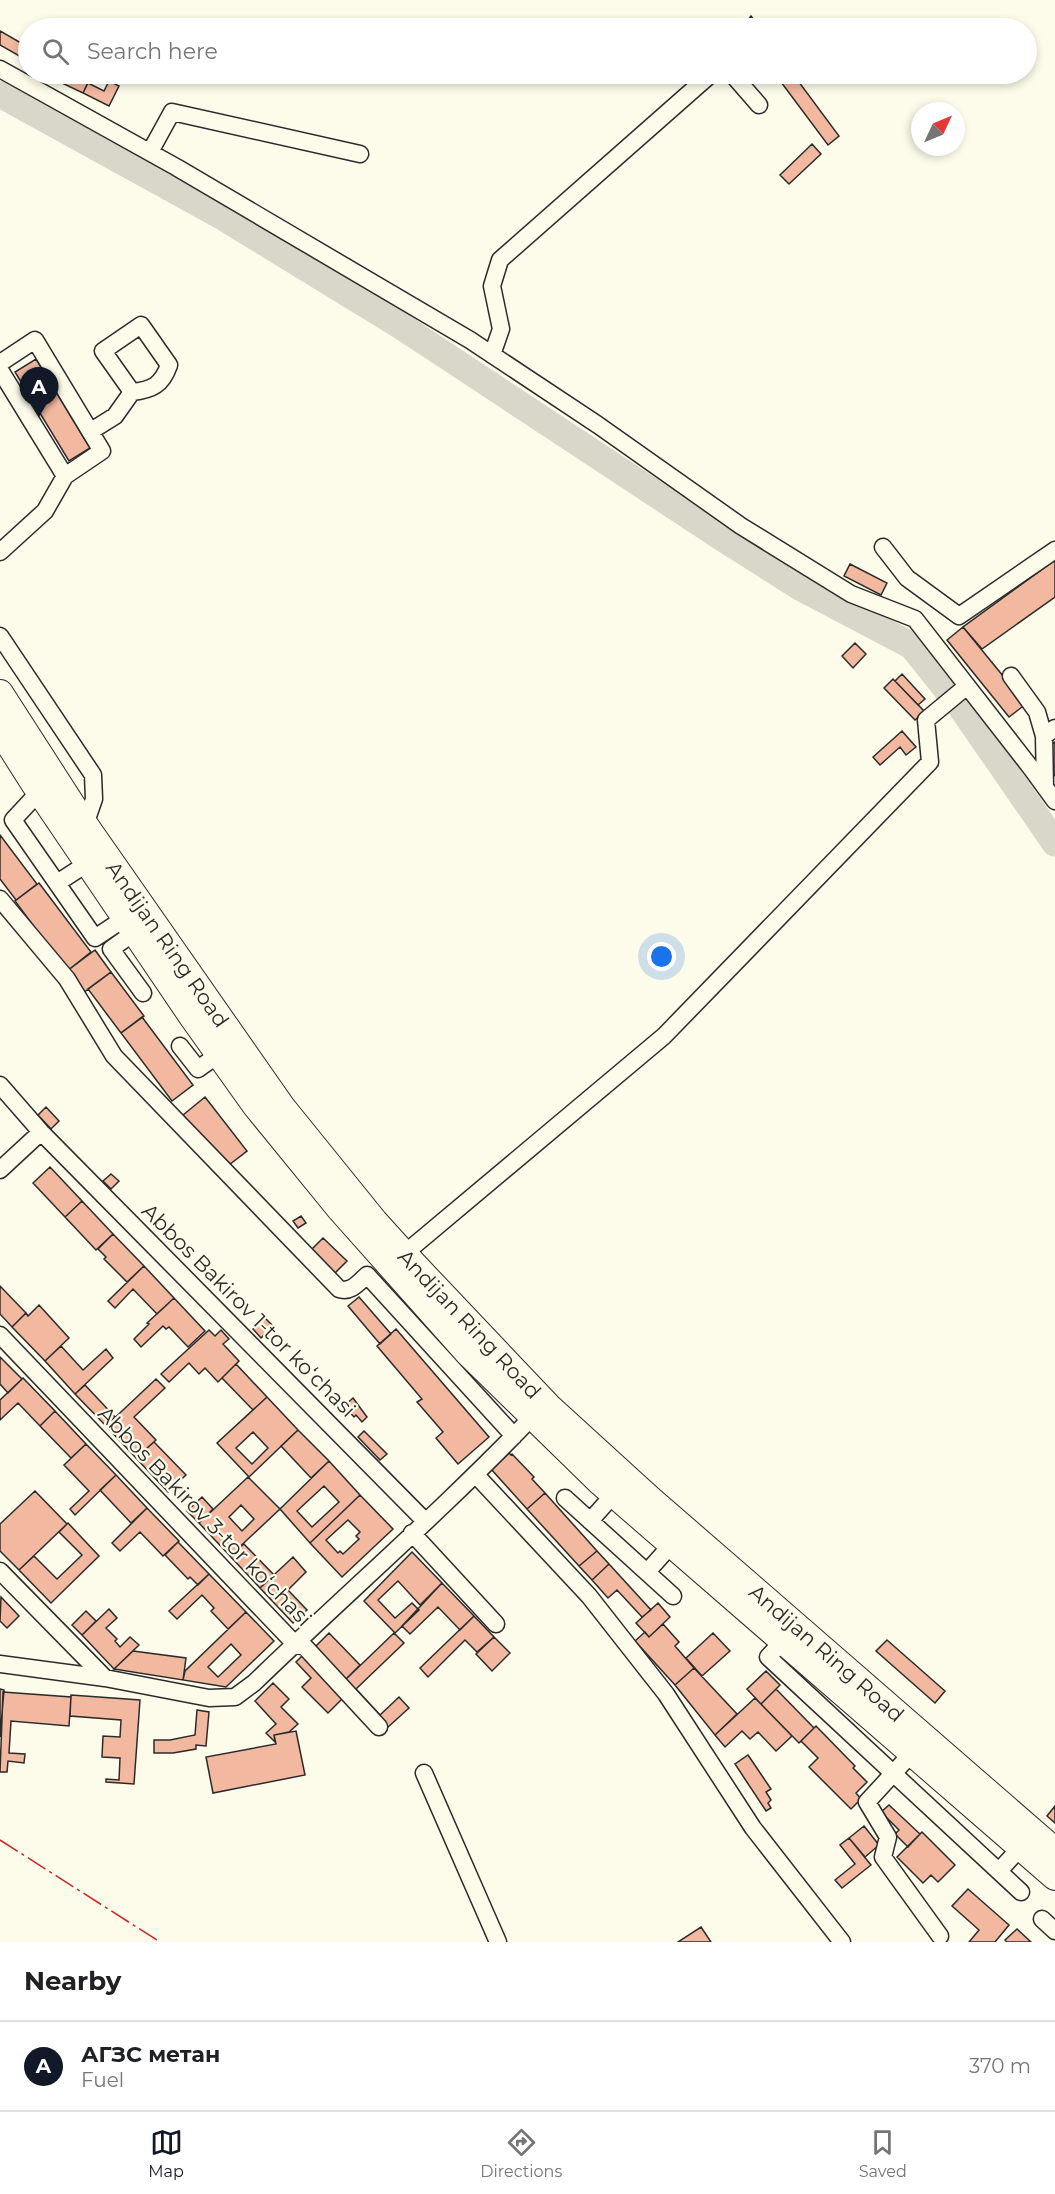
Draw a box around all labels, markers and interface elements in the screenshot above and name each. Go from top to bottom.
search box [18,18,1037,84]
icon: search [39,35,72,68]
text: Search here [87,38,218,65]
north arrow [911,102,965,156]
pin: A [20,368,58,417]
street label: Andijan Ring Road [101,856,235,1032]
your location [647,942,676,971]
street label: Abbos Bakirov 1-tor koʻchasi [137,1198,361,1422]
street label: Andijan Ring Road [393,1244,547,1404]
street label: Abbos Bakirov 3-tor koʻchasi [93,1401,317,1631]
street label: Andijan Ring Road [744,1579,910,1727]
text: Nearby [24,1965,121,1997]
text: АГЗС метан [81,2041,220,2068]
text: A [36,2054,51,2078]
text: 370 m [969,2054,1031,2078]
text: Fuel [81,2068,124,2092]
tab: Map [148,2126,184,2181]
tab: Directions [480,2126,562,2181]
tab: Saved [859,2126,907,2181]

